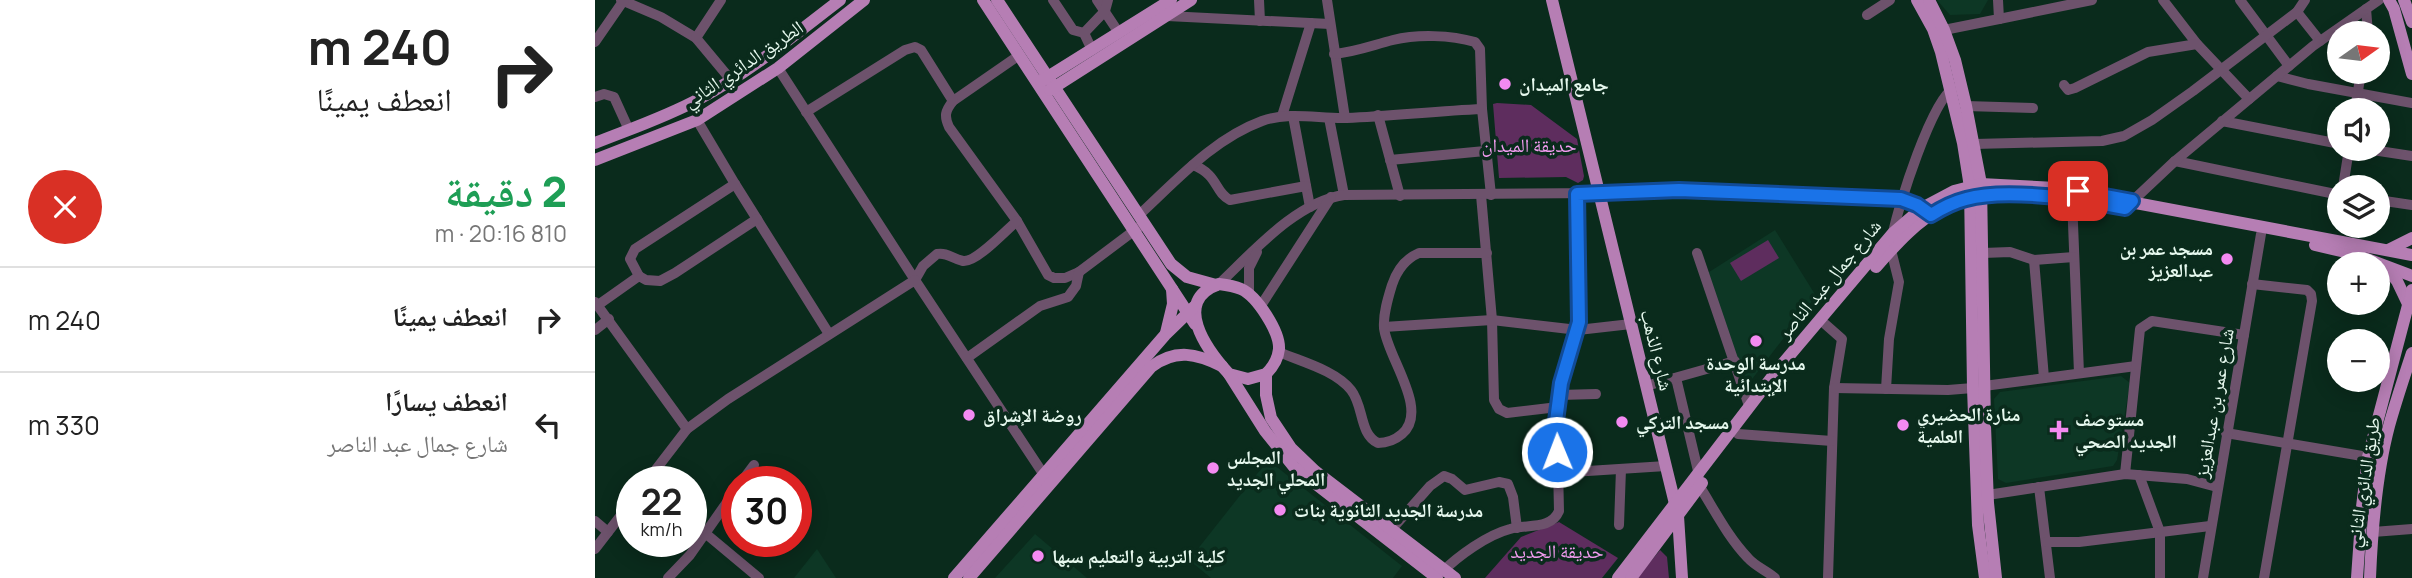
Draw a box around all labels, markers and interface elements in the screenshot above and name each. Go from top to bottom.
text: 240 m [308,13,452,80]
street label: الطريق الدائري الثاني [678,14,810,116]
north arrow [2327,21,2391,84]
map controls [2327,21,2390,392]
icon: right [476,28,567,119]
place label: جامع الميدان [1519,71,1609,97]
marker: جامع الميدان [1497,76,1513,92]
text: انعطف يمينًا [317,77,452,121]
button: sound [2327,98,2390,161]
park label: حديقة الميدان [1481,132,1577,158]
pin [2048,161,2108,221]
text: 2 دقيقة [445,162,567,220]
button: close [28,170,102,244]
icon: arrive [2059,172,2097,210]
button: layers [2327,175,2390,238]
street label: شارع جمال عبد الناصر [1770,213,1887,345]
text: 810 m · 20:16 [435,217,567,249]
place label: مسجد عمر بن عبدالعزيز [2120,235,2213,283]
marker: مسجد عمر بن عبدالعزيز [2219,251,2235,267]
button: + [2327,252,2390,315]
text: انعطف يمينًا [393,298,508,334]
icon: right [529,301,567,339]
text: 240 m [28,302,101,338]
street label: شارع الذهب [1634,307,1680,393]
street label: شارع عمر بن عبدالعزيز [2188,326,2240,481]
button: − [2327,329,2390,392]
marker: مدرسة الوحدة الإبتدائية [1748,333,1764,349]
place label: مدرسة الوحدة الإبتدائية [1706,350,1806,398]
text: انعطف يسارًا [385,383,508,419]
place label: منارة الحضيري العلمية [1917,401,2021,449]
place label: روضة الإشراق [983,402,1082,428]
icon: left [529,406,567,444]
place label: مستوصف الجديد الصحي [2075,406,2177,457]
text: 330 m [28,407,100,443]
marker: روضة الإشراق [961,407,977,423]
place label: مسجد التركي [1636,409,1729,438]
marker: مسجد التركي [1614,414,1630,430]
position arrow [1520,415,1594,489]
street label: طريق الدائري الثاني [2340,415,2389,550]
marker: منارة الحضيري العلمية [1895,417,1911,433]
marker: مستوصف الجديد الصحي [2049,420,2069,440]
text: شارع جمال عبد الناصر [327,427,508,459]
place label: المجلس المحلي الجديد [1227,444,1325,495]
marker: المجلس المحلي الجديد [1205,460,1221,476]
speed limit sign: 30 [721,466,812,557]
text: 22 [641,478,682,526]
place label: مدرسة الجديد الثانوية بنات [1294,497,1483,523]
marker: مدرسة الجديد الثانوية بنات [1272,502,1288,518]
text: km/h [641,517,682,541]
park label: حديقة الجديد [1510,538,1604,564]
place label: كلية التربية والتعليم سبها [1052,543,1226,569]
marker: كلية التربية والتعليم سبها [1030,548,1046,564]

